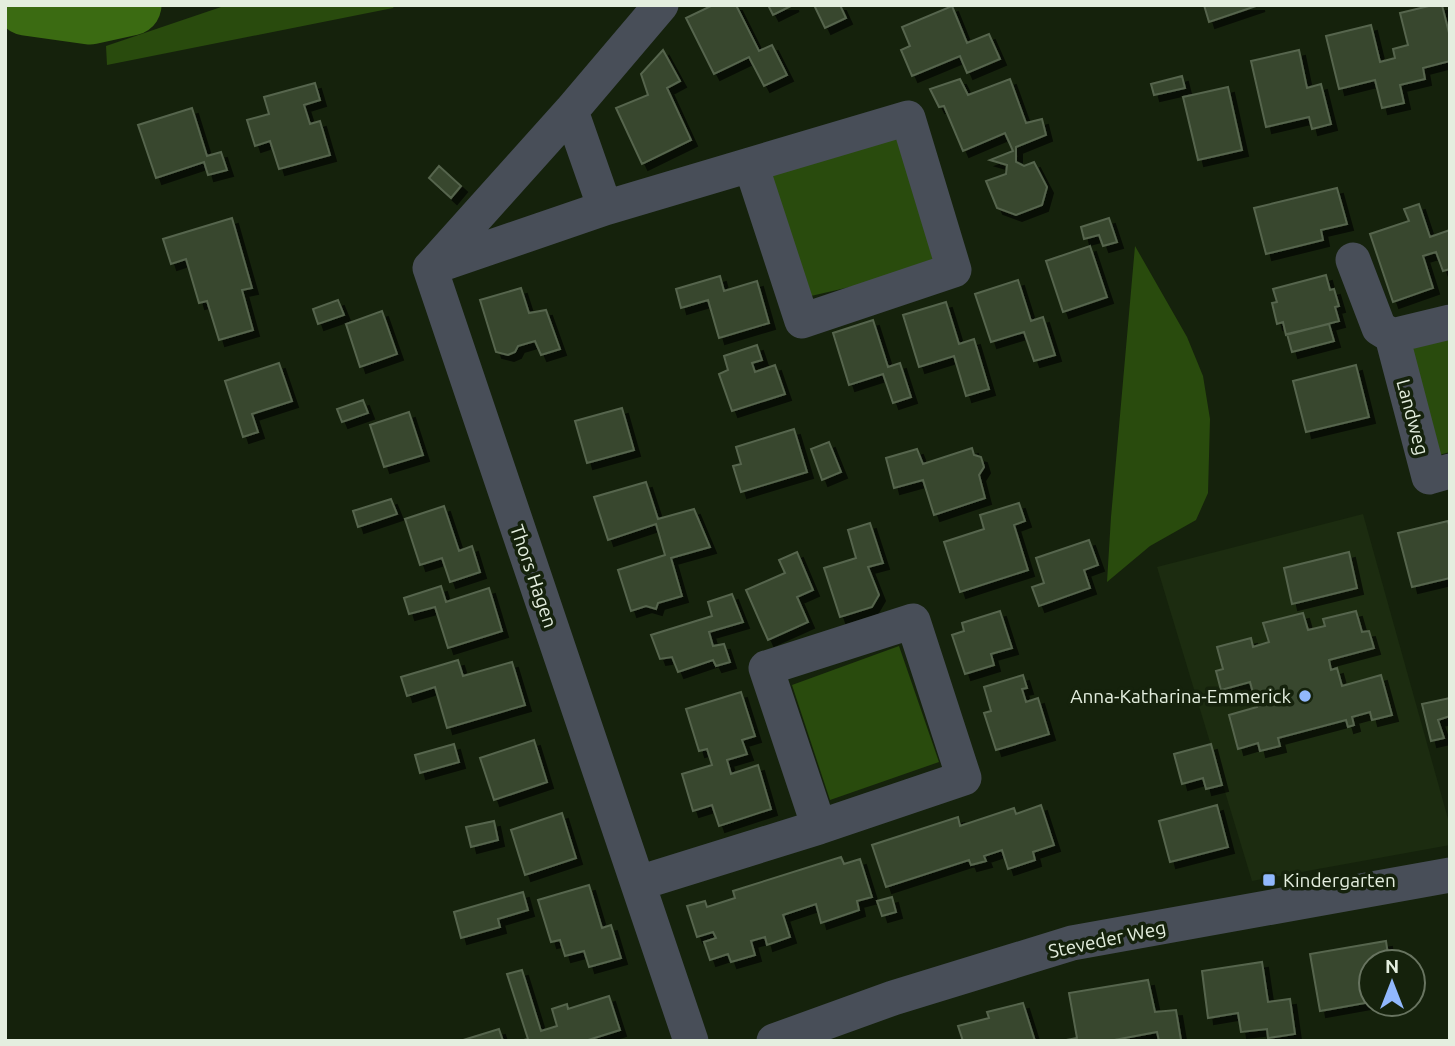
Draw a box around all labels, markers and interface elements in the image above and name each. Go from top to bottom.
street label: Landweg [1392,377,1434,457]
street label: Thors Hagen [506,522,562,630]
place label: Anna-Katharina-Emmerick [1070,685,1291,707]
marker: Anna-Katharina-Emmerick [1297,688,1313,704]
place label: Kindergarten [1283,869,1396,891]
marker: Kindergarten [1261,872,1277,888]
street label: Steveder Weg [1046,916,1168,962]
north arrow [1357,948,1427,1018]
text: N [1385,955,1399,977]

